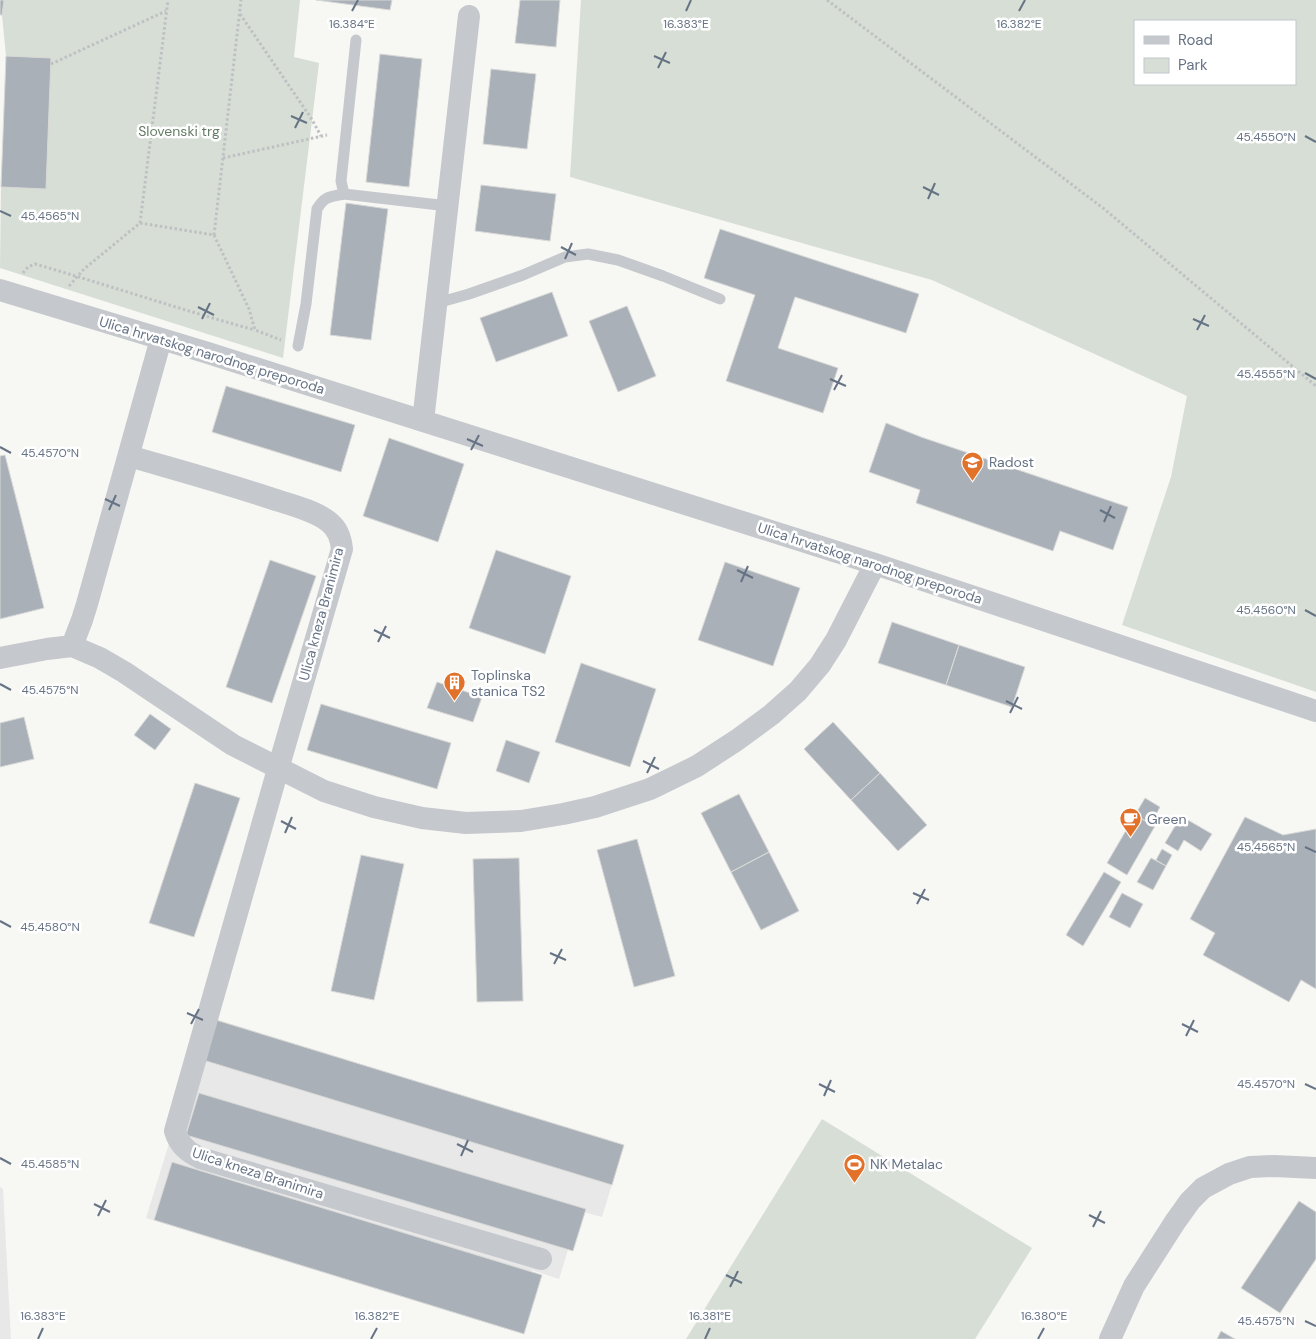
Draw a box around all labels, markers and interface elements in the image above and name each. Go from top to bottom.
text: 16.384°E [329,16,375,32]
text: 16.383°E [663,16,709,32]
text: 16.382°E [996,16,1042,32]
legend [1134,20,1296,85]
text: Road [1178,30,1213,50]
text: Park [1178,55,1208,75]
park label: Slovenski trg [138,122,220,140]
text: 45.4550°N [1236,129,1296,145]
text: 45.4565°N [21,208,79,224]
street label: Ulica hrvatskog narodnog preporoda [97,312,327,398]
text: 45.4555°N [1237,366,1295,382]
text: 45.4570°N [21,445,79,461]
school or university icon: Radost [961,450,985,481]
place label: Radost [989,453,1034,471]
street label: Ulica hrvatskog narodnog preporoda [756,518,984,608]
street label: Ulica kneza Branimira [295,545,347,683]
text: 45.4560°N [1236,602,1296,618]
place label: Toplinska stanica TS2 [471,666,545,700]
building icon: Toplinska stanica TS2 [443,671,467,702]
text: 45.4575°N [21,682,79,698]
cafe icon: Green [1119,807,1143,838]
place label: Green [1147,810,1186,828]
text: 45.4565°N [1237,839,1295,855]
text: 45.4580°N [20,919,80,935]
text: 45.4570°N [1237,1076,1295,1092]
street label: Ulica kneza Branimira [190,1143,326,1203]
sports icon: NK Metalac [842,1152,866,1183]
place label: NK Metalac [870,1155,943,1173]
text: 45.4585°N [21,1156,79,1172]
text: 16.383°E [20,1308,66,1324]
text: 16.382°E [354,1308,400,1324]
text: 16.381°E [689,1308,731,1324]
text: 16.380°E [1021,1308,1068,1324]
text: 45.4575°N [1237,1313,1295,1329]

